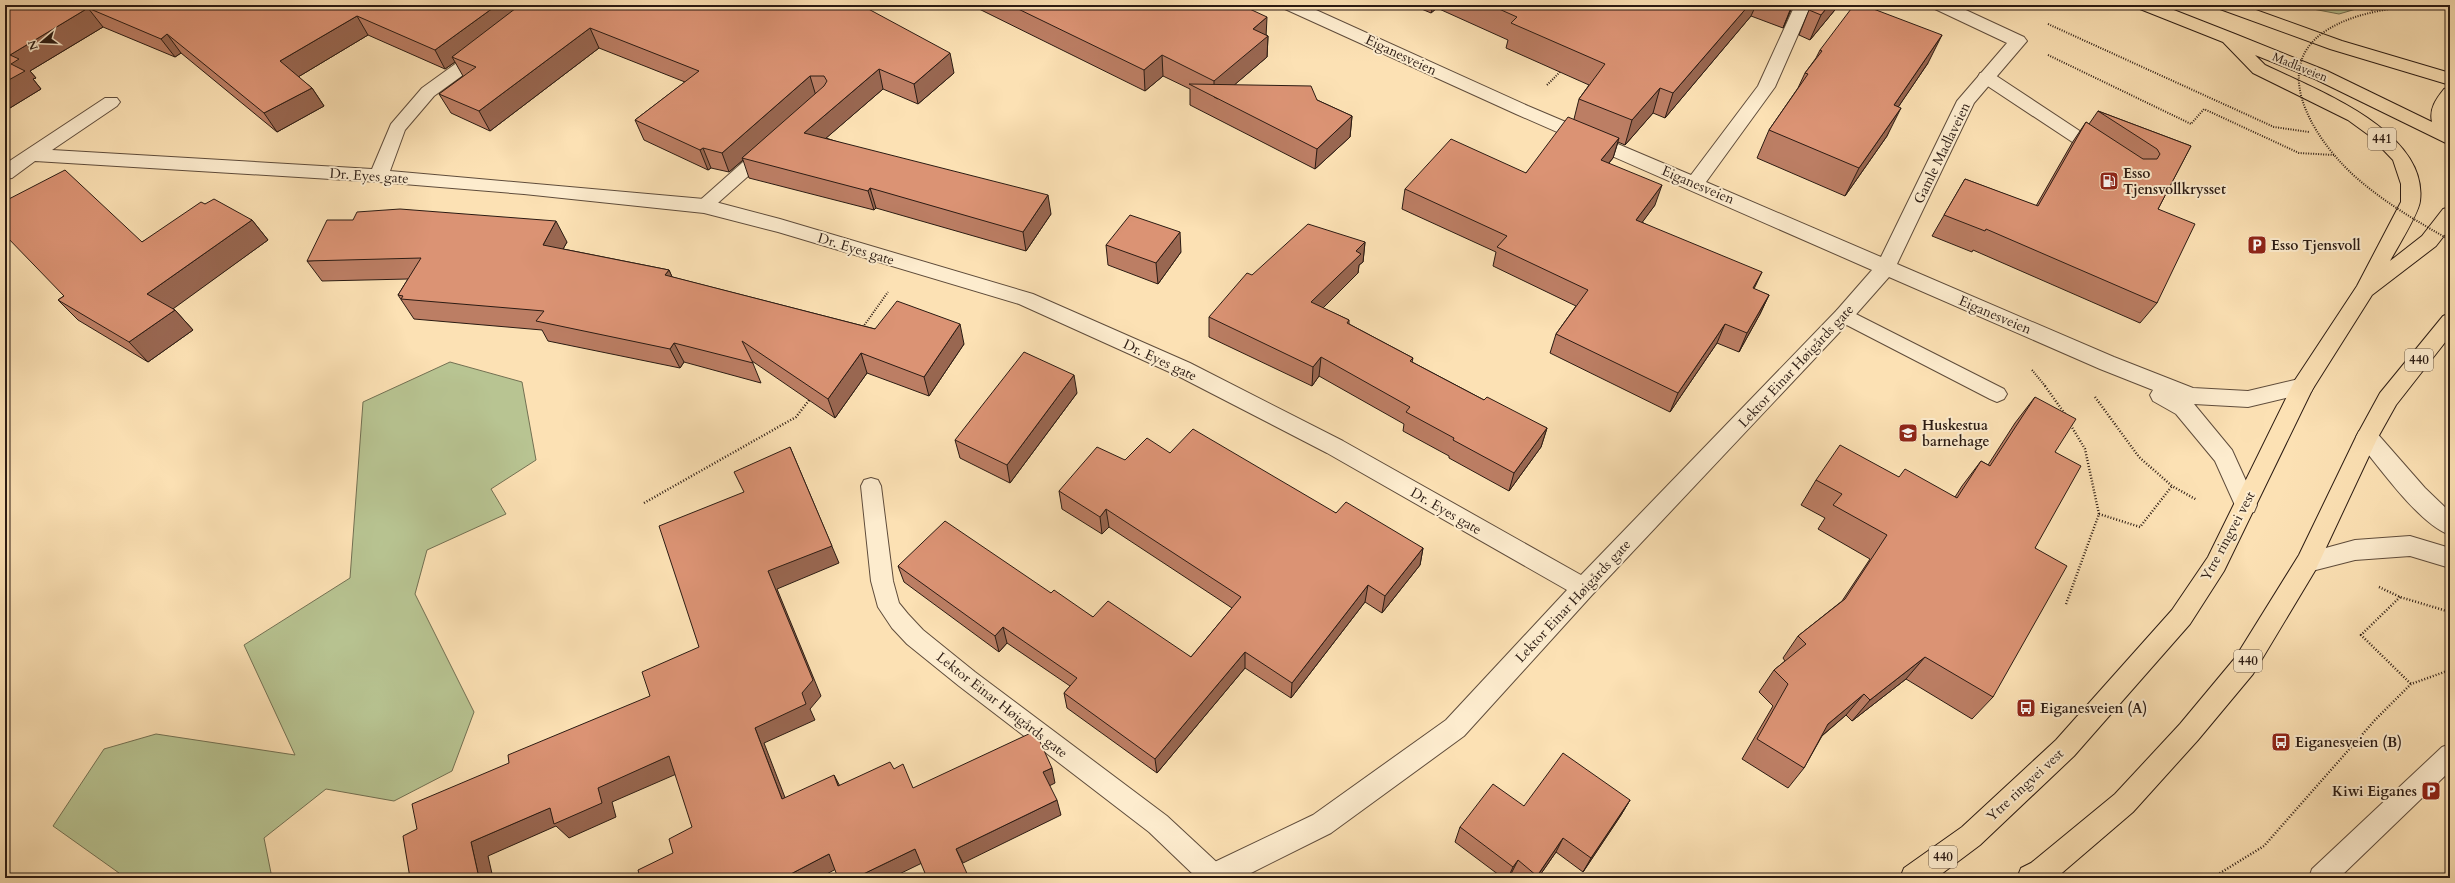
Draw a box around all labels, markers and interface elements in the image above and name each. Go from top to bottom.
north arrow [22,22,62,62]
street label: Eiganesveien [1362,30,1440,80]
text: N [24,38,42,52]
street label: Madlaveien [2270,49,2330,85]
street label: Gamle Madlaveien [1909,99,1975,207]
road number: 441 [2368,128,2396,150]
street label: Eiganesveien [1659,161,1737,209]
street label: Dr. Eyes gate [329,164,409,188]
place label: Esso Tjensvollkrysset [2123,164,2226,199]
fuel station icon: Esso Tjensvollkrysset [2098,170,2120,192]
street label: Dr. Eyes gate [815,228,897,270]
parking icon: Esso Tjensvoll [2246,234,2268,256]
place label: Esso Tjensvoll [2271,236,2361,255]
street label: Eiganesveien [1956,291,2034,339]
street label: Lektor Einar Høigårds gate [1734,300,1858,432]
street label: Dr. Eyes gate [1120,335,1200,385]
road number: 440 [2405,349,2433,371]
place label: Huskestua barnehage [1922,416,1990,451]
school or university icon: Huskestua barnehage [1897,422,1919,444]
street label: Dr. Eyes gate [1407,483,1485,539]
street label: Ytre ringvei vest [2196,487,2260,584]
street label: Lektor Einar Høigårds gate [1511,535,1635,667]
street label: Lektor Einar Høigårds gate [932,648,1072,762]
road number: 440 [2234,650,2262,672]
bus stop icon: Eiganesveien (A) [2015,697,2037,719]
place label: Eiganesveien (A) [2040,699,2147,718]
bus stop icon: Eiganesveien (B) [2270,731,2292,753]
place label: Eiganesveien (B) [2295,733,2402,752]
street label: Ytre ringvei vest [1982,744,2068,826]
parking icon: Kiwi Eiganes [2420,780,2442,802]
place label: Kiwi Eiganes [2332,782,2417,801]
road number: 440 [1929,846,1957,868]

